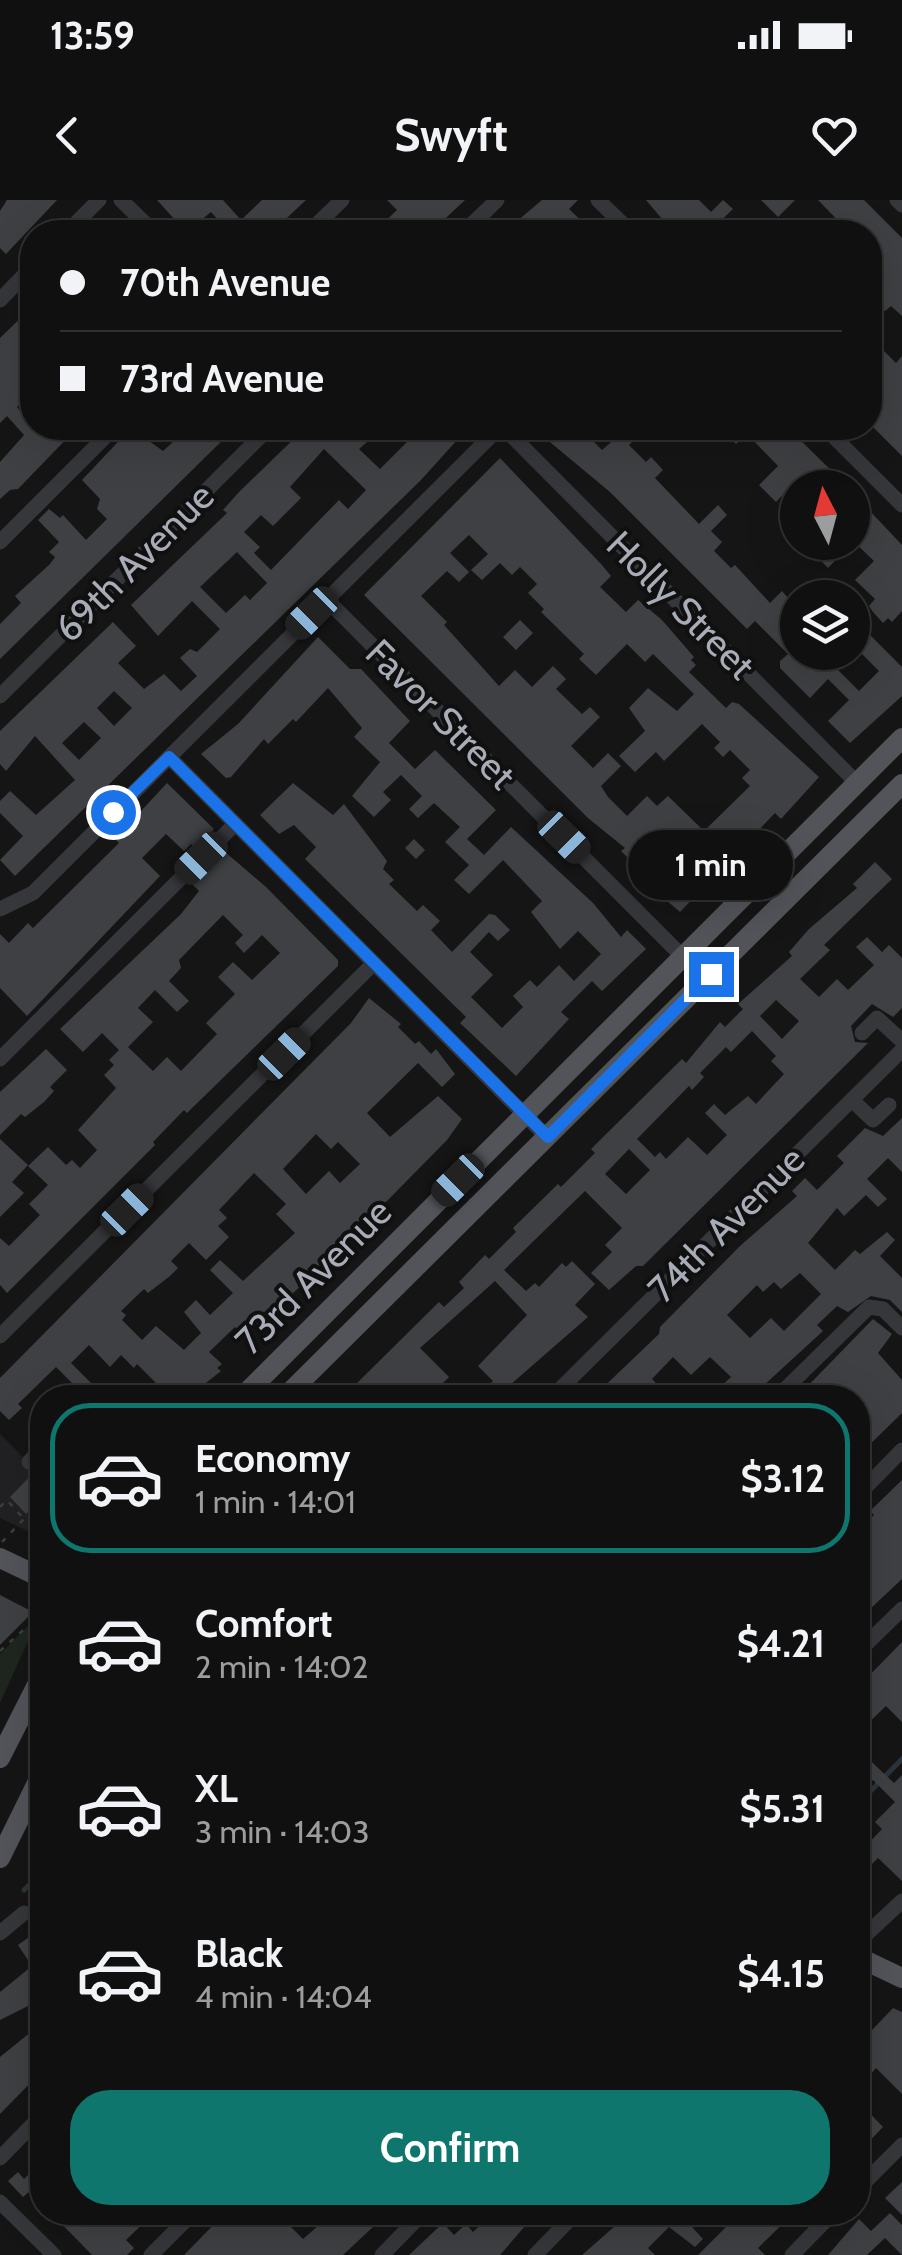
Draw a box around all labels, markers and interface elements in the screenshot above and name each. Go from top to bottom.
text: 13:59 [50,12,135,59]
icon: back [40,108,95,163]
text: Swyft [394,108,508,162]
icon: heart [807,108,862,163]
text: 70th Avenue [120,259,330,306]
text: 73rd Avenue [120,355,324,402]
north arrow [780,470,870,560]
map controls [780,470,870,670]
street label: 69th Avenue [45,473,223,651]
street label: Holly Street [597,521,765,689]
button: layers [780,580,870,670]
car [280,581,344,645]
street label: Favor Street [356,629,526,799]
route start [91,790,136,835]
car [532,805,596,869]
car [169,826,233,890]
callout: 1 min [628,829,794,899]
text: 1 min [674,845,747,884]
route end [689,952,734,997]
car [252,1022,316,1086]
street label: 74th Avenue [638,1136,814,1312]
car [426,1148,490,1212]
car [95,1178,159,1242]
street label: 73rd Avenue [225,1188,401,1364]
icon: car [75,1433,165,1523]
text: Economy [195,1435,350,1482]
text: $3.12 [741,1455,825,1502]
text: 1 min · 14:01 [195,1482,356,1521]
icon: car [75,1598,165,1688]
text: Comfort [195,1600,332,1647]
text: $4.21 [737,1620,825,1667]
text: 2 min · 14:02 [195,1647,368,1686]
icon: car [75,1763,165,1853]
text: XL [195,1765,238,1812]
text: $5.31 [740,1785,825,1832]
text: 3 min · 14:03 [195,1812,370,1851]
icon: car [75,1928,165,2018]
text: Black [195,1930,283,1977]
text: $4.15 [737,1950,825,1997]
text: 4 min · 14:04 [195,1977,372,2016]
button: Confirm [70,2090,830,2205]

